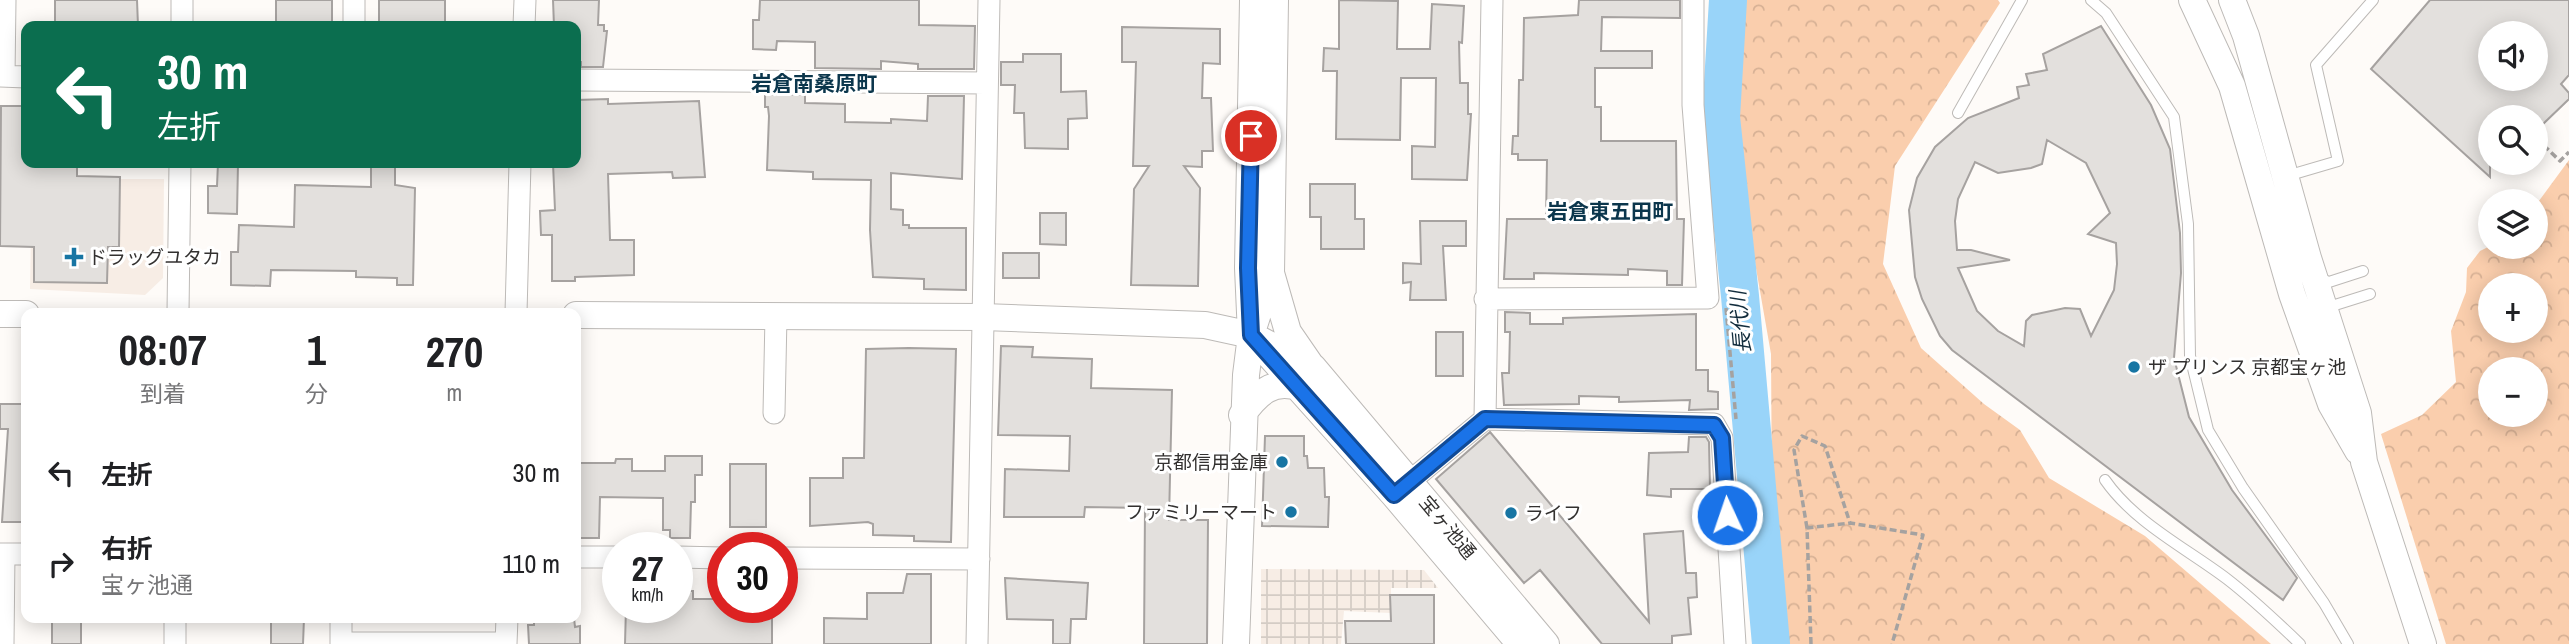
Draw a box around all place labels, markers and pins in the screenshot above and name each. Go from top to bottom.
pin [1221,106,1281,166]
place label: ドラッグユタカ [88,244,221,270]
marker: ドラッグユタカ [66,249,82,265]
place label: ザ プリンス 京都宝ヶ池 [2148,354,2346,380]
marker: ザ プリンス 京都宝ヶ池 [2126,359,2142,375]
place label: 京都信用金庫 [1154,449,1268,475]
marker: 京都信用金庫 [1274,454,1290,470]
place label: ファミリーマート [1125,499,1277,525]
place label: ライフ [1525,500,1582,526]
marker: ファミリーマート [1283,504,1299,520]
marker: ライフ [1503,505,1519,521]

